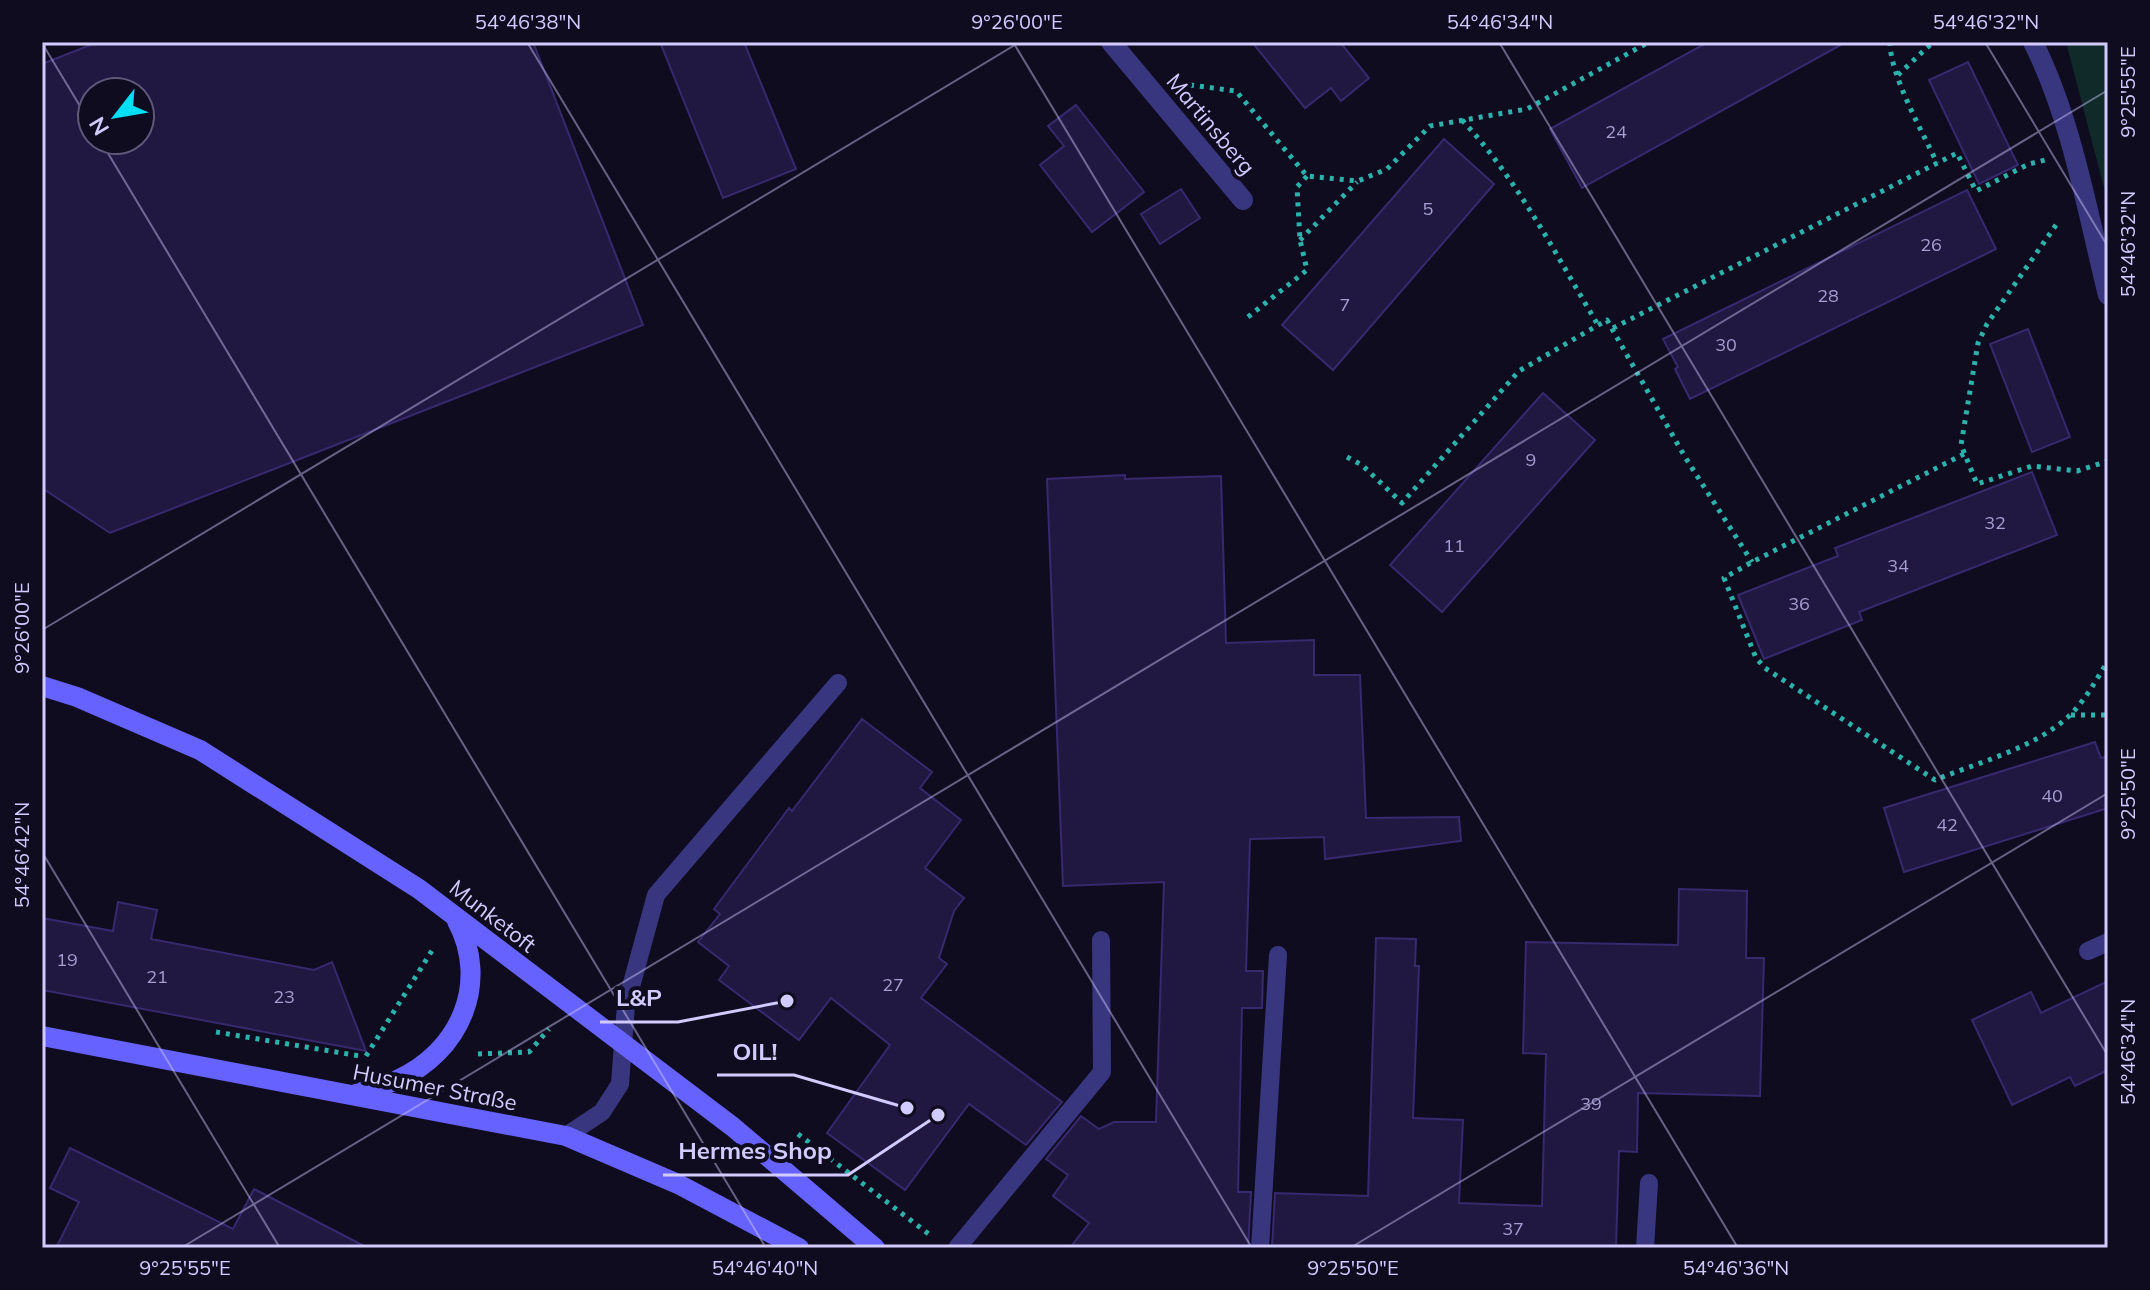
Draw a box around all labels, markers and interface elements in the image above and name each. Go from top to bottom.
text: 54°46'38"N [475,9,581,34]
text: 9°26'00"E [971,9,1063,34]
text: 54°46'34"N [1447,9,1553,34]
text: 54°46'32"N [1933,9,2039,34]
text: 9°25'55"E [2115,46,2140,138]
street label: Martinsberg [1161,68,1261,180]
north arrow [76,76,156,156]
text: N [83,112,115,141]
house number: 24 [1605,120,1627,143]
text: 54°46'32"N [2115,191,2140,297]
house number: 5 [1423,197,1434,220]
house number: 26 [1920,233,1942,256]
house number: 28 [1817,284,1839,307]
house number: 7 [1340,293,1350,316]
house number: 30 [1715,333,1737,356]
house number: 9 [1526,448,1536,471]
house number: 32 [1984,511,2006,534]
house number: 11 [1443,534,1465,557]
house number: 34 [1887,554,1909,577]
text: 9°26'00"E [9,582,34,674]
house number: 36 [1788,592,1810,615]
text: 9°25'50"E [2115,748,2140,840]
house number: 40 [2041,784,2063,807]
text: 54°46'42"N [9,802,34,908]
house number: 42 [1936,813,1958,836]
street label: Munketoft [444,874,542,959]
house number: 19 [56,948,78,971]
house number: 21 [146,965,168,988]
house number: 27 [882,973,904,996]
callout: L&P [600,974,678,1022]
text: L&P [616,982,662,1012]
house number: 23 [273,985,295,1008]
text: 54°46'34"N [2115,999,2140,1105]
callout: OIL! [717,1027,794,1075]
text: OIL! [732,1036,778,1066]
street label: Husumer Straße [351,1057,519,1117]
house number: 39 [1580,1092,1602,1115]
callout: Hermes Shop [663,1127,848,1175]
text: Hermes Shop [678,1135,832,1165]
house number: 37 [1502,1217,1524,1240]
text: 9°25'55"E [139,1255,231,1280]
text: 54°46'40"N [712,1255,818,1280]
text: 9°25'50"E [1307,1255,1399,1280]
text: 54°46'36"N [1683,1255,1789,1280]

